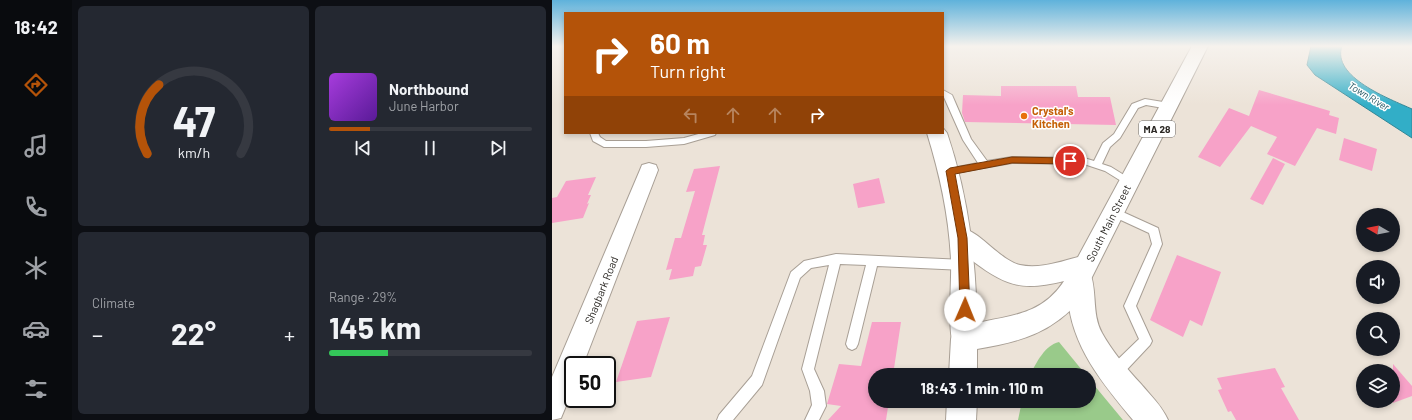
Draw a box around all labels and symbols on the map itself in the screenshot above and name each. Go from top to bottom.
water label: Town River [1346,79,1392,113]
place label: Crystal's Kitchen [1032,104,1074,130]
marker: Crystal's Kitchen [1019,111,1029,121]
road number: MA 28 [1139,121,1175,137]
pin [1053,144,1087,178]
street label: South Main Street [1083,182,1133,264]
north arrow [1356,208,1400,252]
street label: Shagbark Road [582,254,620,326]
position arrow [944,289,986,331]
speed limit sign: 50 [564,356,616,408]

